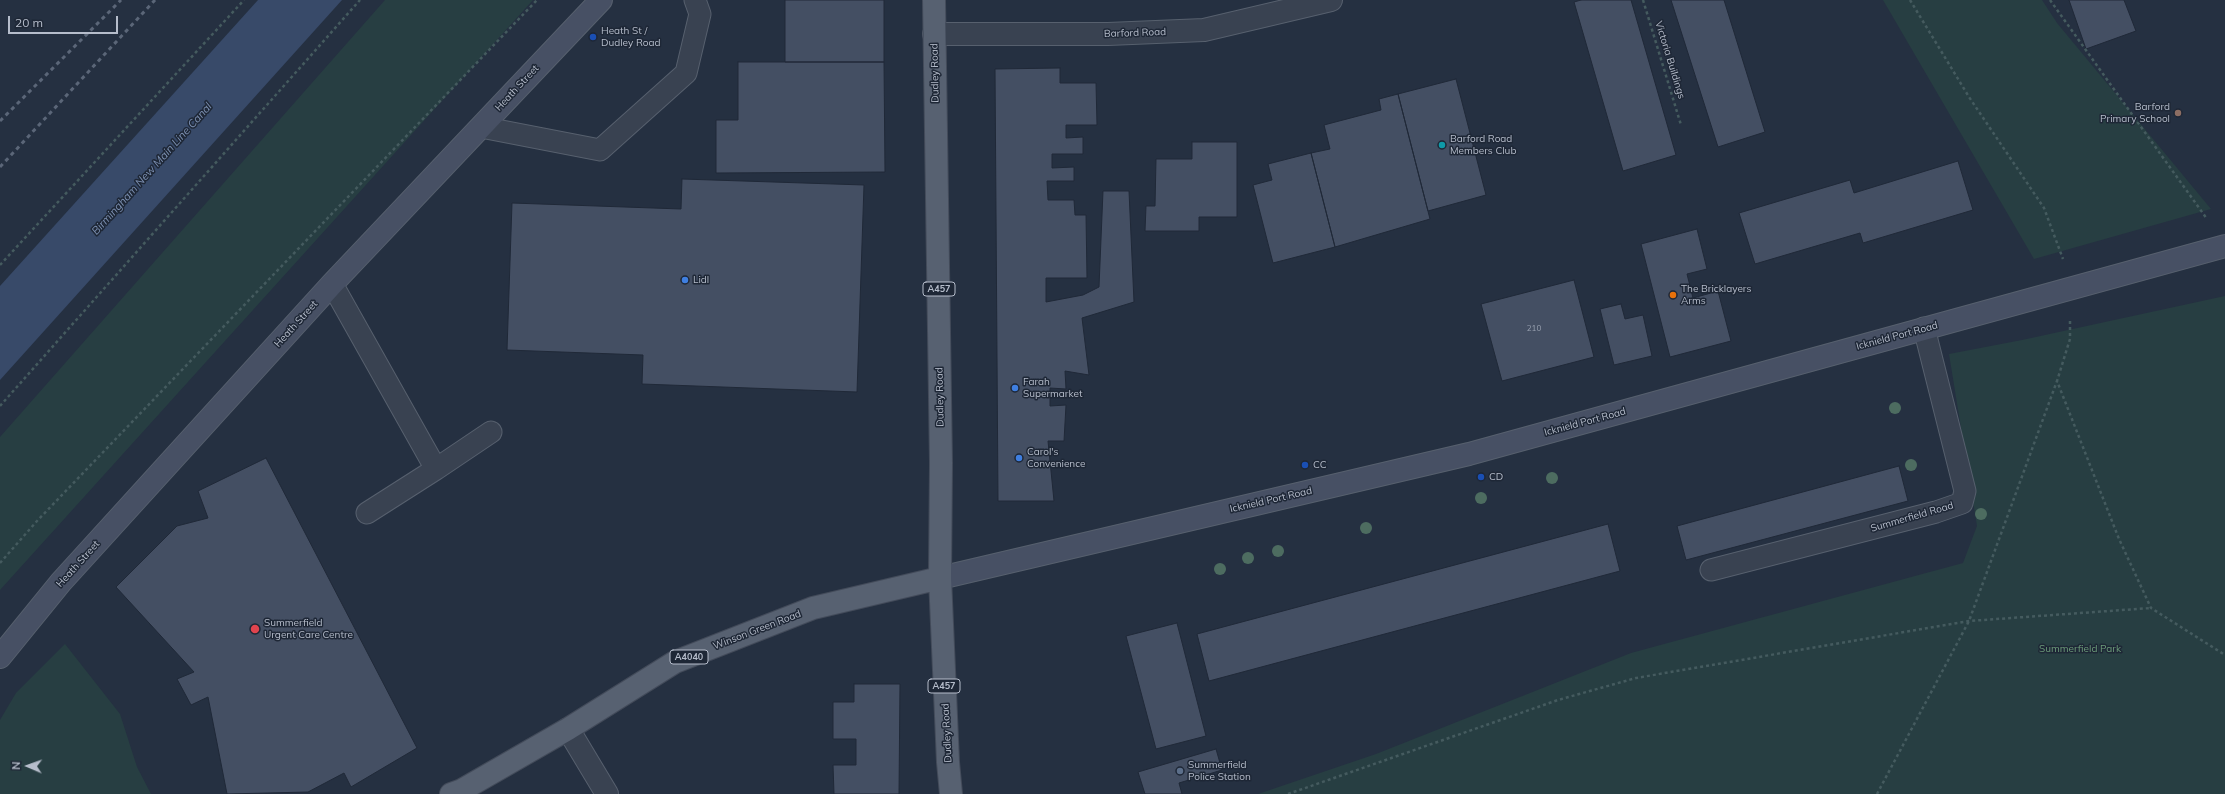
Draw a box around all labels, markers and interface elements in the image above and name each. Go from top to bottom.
scale bar [10,8,120,34]
text: 20 m [15,15,43,30]
street label: Victoria Buildings [1652,20,1688,100]
place label: Heath St / Dudley Road [601,25,660,48]
street label: Barford Road [1104,26,1166,40]
marker: Heath St / Dudley Road [588,32,598,42]
street label: Dudley Road [928,43,942,103]
street label: Heath Street [493,62,541,114]
water label: Birmingham New Main Line Canal [89,100,215,238]
place label: Barford Primary School [2100,101,2170,124]
marker: Barford Primary School [2173,108,2183,118]
place label: Barford Road Members Club [1450,133,1516,156]
marker: Barford Road Members Club [1437,140,1447,150]
place label: Lidl [693,274,709,286]
marker: Lidl [680,275,690,285]
road number: A457 [923,282,955,296]
place label: The Bricklayers Arms [1681,283,1751,306]
marker: The Bricklayers Arms [1668,290,1678,300]
street label: Heath Street [272,298,320,350]
street label: Icknield Port Road [1855,319,1939,353]
house number: 210 [1527,324,1541,334]
street label: Dudley Road [933,367,947,427]
place label: Farah Supermarket [1023,376,1082,400]
marker: Farah Supermarket [1010,383,1020,393]
street label: Icknield Port Road [1543,405,1627,439]
place label: Carol's Convenience [1027,446,1086,470]
marker: Carol's Convenience [1014,453,1024,463]
place label: CC [1313,459,1326,471]
marker: CC [1300,460,1310,470]
place label: CD [1489,471,1503,483]
marker: CD [1476,472,1486,482]
street label: Icknield Port Road [1229,485,1313,515]
street label: Summerfield Road [1869,499,1955,535]
street label: Heath Street [54,538,102,590]
street label: Winson Green Road [711,608,803,652]
place label: Summerfield Urgent Care Centre [264,617,353,640]
marker: Summerfield Urgent Care Centre [249,623,261,635]
park label: Summerfield Park [2039,643,2121,655]
road number: A4040 [670,650,708,664]
road number: A457 [928,679,960,693]
street label: Dudley Road [939,703,955,763]
north arrow [8,746,48,786]
place label: Summerfield Police Station [1188,759,1251,782]
text: N [9,761,23,770]
marker: Summerfield Police Station [1175,766,1185,776]

